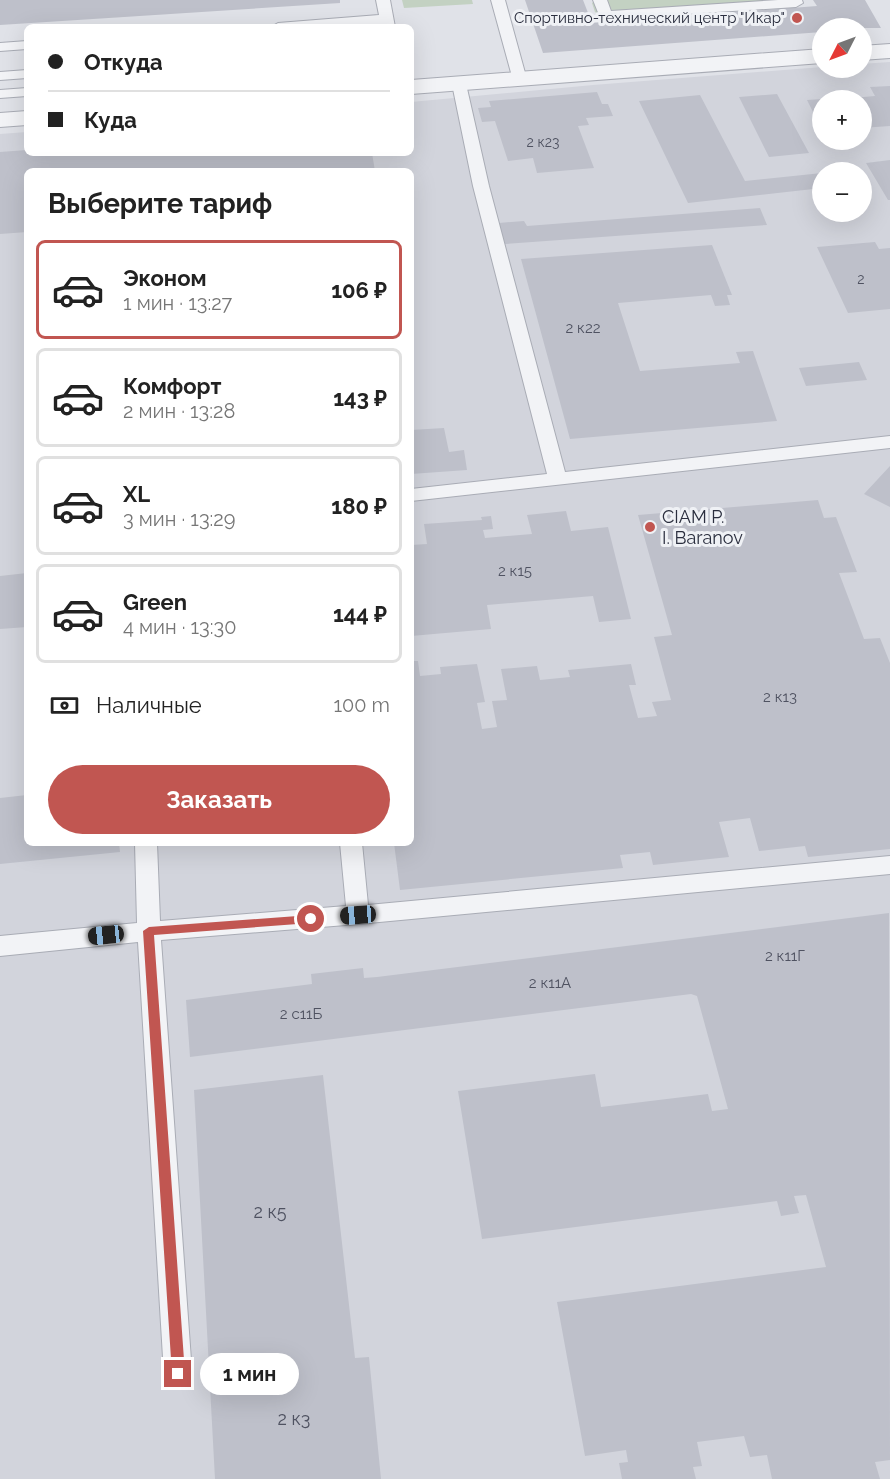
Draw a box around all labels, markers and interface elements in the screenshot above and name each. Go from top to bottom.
place label: Спортивно-технический центр "Икар" [514,9,785,27]
marker: Спортивно-технический центр "Икар" [790,11,804,25]
north arrow [812,18,872,78]
map controls [812,18,872,222]
text: Откуда [84,49,163,75]
button: + [812,90,872,150]
text: Куда [84,107,137,133]
house number: 2 к23 [527,134,559,150]
button: − [812,162,872,222]
text: Выберите тариф [48,188,272,219]
icon: car [51,263,105,317]
text: Эконом [123,265,207,291]
house number: 2 [857,271,865,287]
text: 106 ₽ [331,277,387,303]
text: 1 мин · 13:27 [123,291,232,315]
house number: 2 к22 [565,319,601,337]
icon: car [51,371,105,425]
text: Комфорт [123,373,221,399]
text: 143 ₽ [333,385,387,411]
text: 2 мин · 13:28 [123,399,235,423]
icon: car [51,479,105,533]
text: XL [123,481,150,507]
text: 180 ₽ [331,493,387,519]
place label: CIAM P. I. Baranov [662,506,743,548]
text: 3 мин · 13:29 [123,507,235,531]
marker: CIAM P. I. Baranov [643,520,657,534]
house number: 2 к15 [498,562,532,580]
icon: car [51,587,105,641]
text: Green [123,589,187,615]
text: 144 ₽ [333,601,387,627]
text: 4 мин · 13:30 [123,615,236,639]
house number: 2 к13 [763,688,797,706]
icon: cash [48,689,81,722]
text: Наличные [96,692,202,718]
text: 100 m [333,693,390,717]
button: Заказать [48,765,390,834]
route start [297,905,324,932]
car [339,905,377,925]
car [87,924,125,946]
house number: 2 к11Г [765,947,805,965]
house number: 2 к11А [529,974,571,992]
house number: 2 с11Б [280,1005,322,1023]
house number: 2 к5 [253,1201,287,1222]
callout: 1 мин [199,1353,298,1395]
route end [164,1360,191,1387]
text: 1 мин [223,1362,276,1386]
house number: 2 к3 [278,1408,310,1429]

